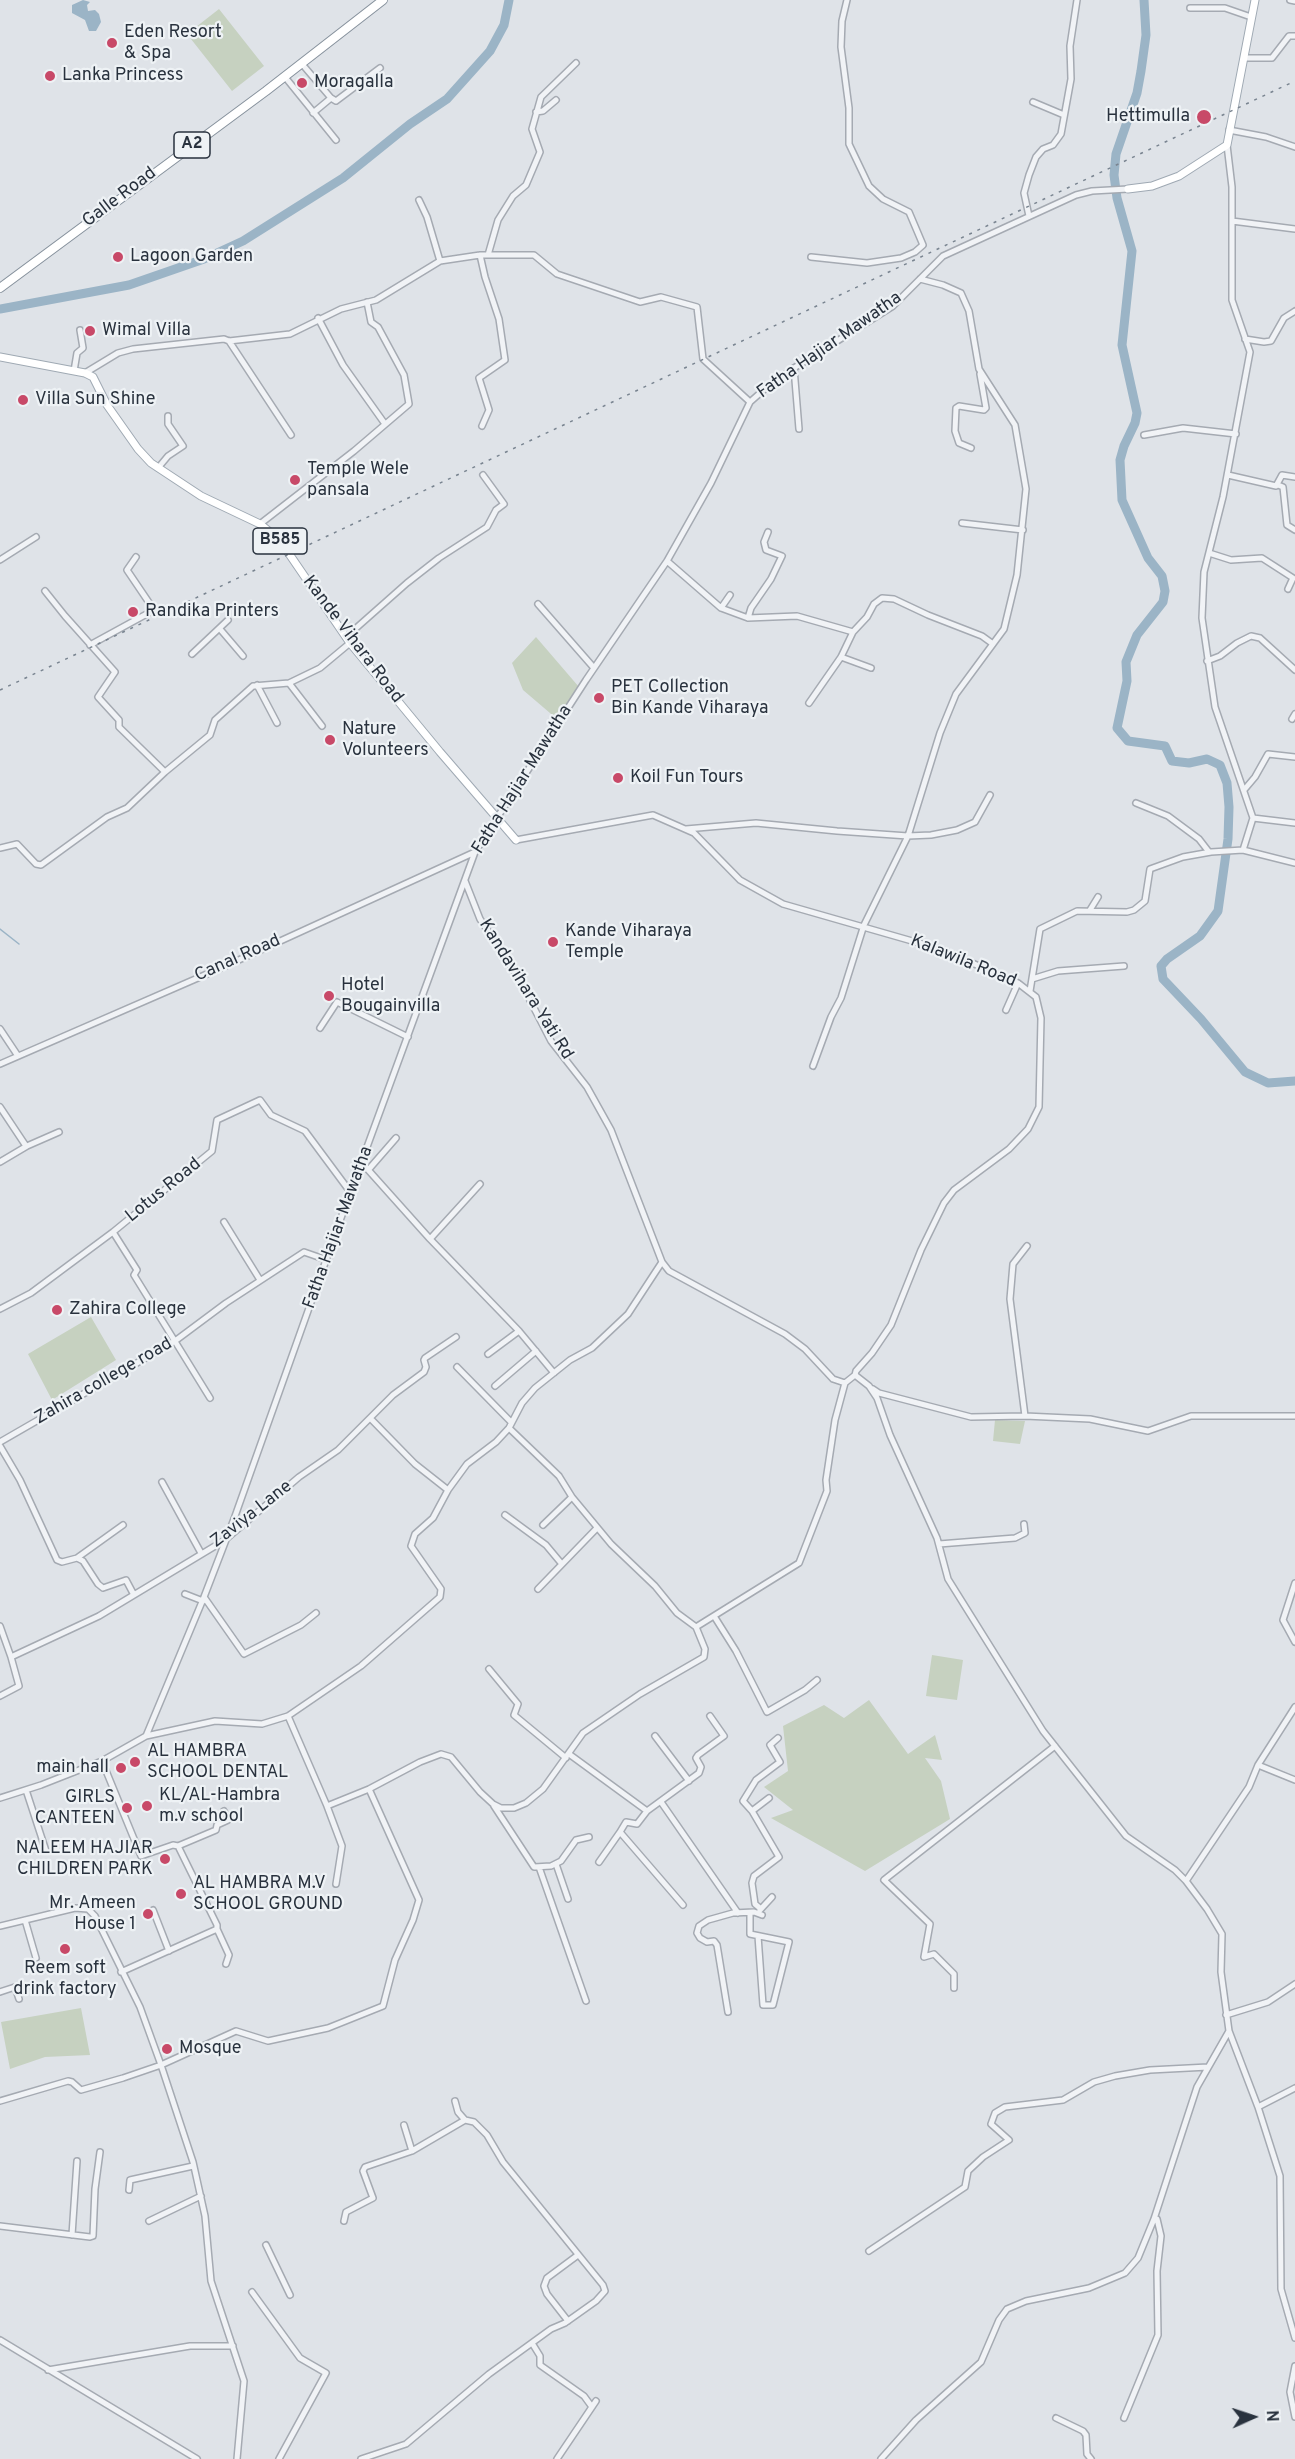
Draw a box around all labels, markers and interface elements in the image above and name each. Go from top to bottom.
place label: Eden Resort & Spa [124,22,222,64]
marker: Eden Resort & Spa [105,36,119,50]
place label: Lanka Princess [62,65,183,87]
marker: Lanka Princess [43,69,57,83]
place label: Moragalla [314,72,393,94]
marker: Moragalla [295,76,309,90]
place label: Hettimulla [1106,106,1190,128]
marker: Hettimulla [1195,108,1213,126]
road number: A2 [174,132,210,158]
street label: Galle Road [79,163,161,233]
place label: Lagoon Garden [130,246,253,268]
marker: Lagoon Garden [111,250,125,264]
street label: Fatha Hajiar Mawatha [754,288,906,404]
place label: Wimal Villa [102,320,191,342]
marker: Wimal Villa [83,324,97,338]
place label: Villa Sun Shine [35,389,155,411]
marker: Villa Sun Shine [16,393,30,407]
place label: Temple Wele pansala [307,459,409,502]
marker: Temple Wele pansala [288,473,302,487]
road number: B585 [253,528,307,554]
street label: Kande Vihara Road [297,572,407,708]
place label: Randika Printers [145,601,279,623]
marker: Randika Printers [126,605,140,619]
place label: PET Collection Bin Kande Viharaya [611,677,768,720]
marker: PET Collection Bin Kande Viharaya [592,691,606,705]
street label: Fatha Hajiar Mawatha [468,702,578,858]
place label: Nature Volunteers [342,719,429,762]
marker: Nature Volunteers [323,733,337,747]
place label: Koil Fun Tours [630,767,744,789]
marker: Koil Fun Tours [611,771,625,785]
street label: Kandavihara Yati Rd [473,916,577,1064]
place label: Kande Viharaya Temple [565,921,692,964]
street label: Canal Road [192,930,284,988]
street label: Kalawila Road [907,931,1019,993]
marker: Kande Viharaya Temple [546,935,560,949]
place label: Hotel Bougainvilla [341,975,440,1018]
marker: Hotel Bougainvilla [322,989,336,1003]
street label: Fatha Hajiar Mawatha [300,1144,378,1312]
street label: Lotus Road [122,1154,206,1228]
place label: Zahira College [69,1299,186,1321]
marker: Zahira College [50,1303,64,1317]
street label: Zahira college road [31,1334,177,1430]
street label: Zaviya Lane [207,1476,297,1554]
place label: AL HAMBRA SCHOOL DENTAL [147,1741,288,1784]
marker: AL HAMBRA SCHOOL DENTAL [128,1755,142,1769]
place label: main hall [36,1757,109,1779]
marker: main hall [114,1761,128,1775]
place label: KL/AL-Hambra m.v school [159,1785,280,1828]
place label: GIRLS CANTEEN [35,1787,115,1830]
marker: KL/AL-Hambra m.v school [140,1799,154,1813]
marker: GIRLS CANTEEN [120,1801,134,1815]
place label: NALEEM HAJIAR CHILDREN PARK [16,1838,153,1880]
marker: NALEEM HAJIAR CHILDREN PARK [158,1852,172,1866]
place label: AL HAMBRA M.V SCHOOL GROUND [193,1873,343,1916]
marker: AL HAMBRA M.V SCHOOL GROUND [174,1887,188,1901]
place label: Mr. Ameen House 1 [49,1893,136,1936]
marker: Mr. Ameen House 1 [141,1907,155,1921]
marker: Reem soft drink factory [58,1942,72,1956]
place label: Reem soft drink factory [13,1958,117,2000]
place label: Mosque [179,2038,241,2060]
marker: Mosque [160,2042,174,2056]
north arrow [1223,2387,1283,2447]
text: N [1261,2410,1281,2422]

